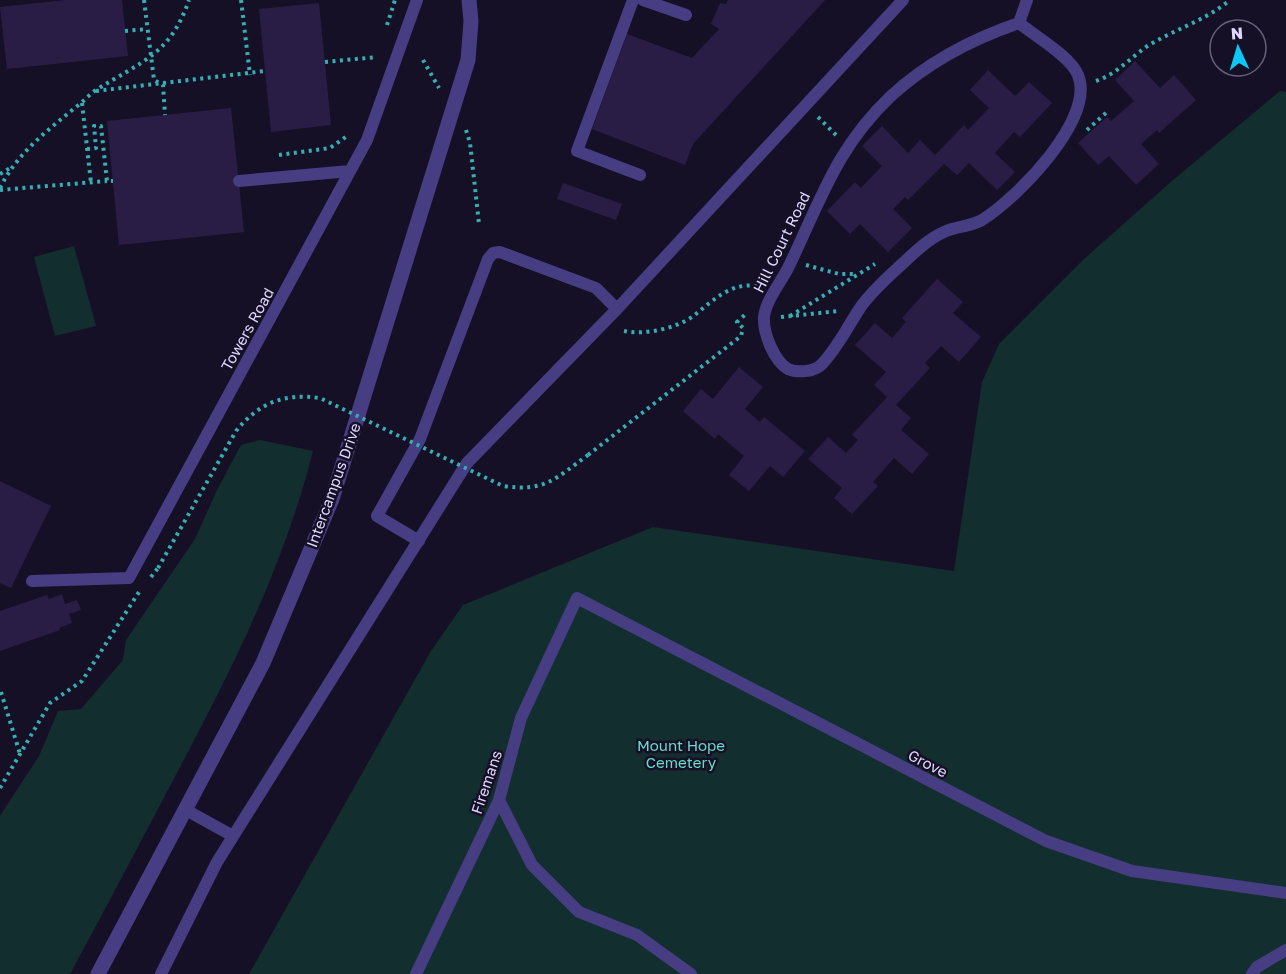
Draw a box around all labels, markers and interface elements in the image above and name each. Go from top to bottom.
north arrow [1208,18,1268,78]
text: N [1230,23,1244,43]
street label: Hill Court Road [749,189,813,295]
street label: Towers Road [217,284,277,374]
street label: Intercampus Drive [302,420,364,550]
park label: Mount Hope Cemetery [637,736,725,771]
street label: Grove [905,745,951,781]
street label: Firemans [467,748,505,816]

